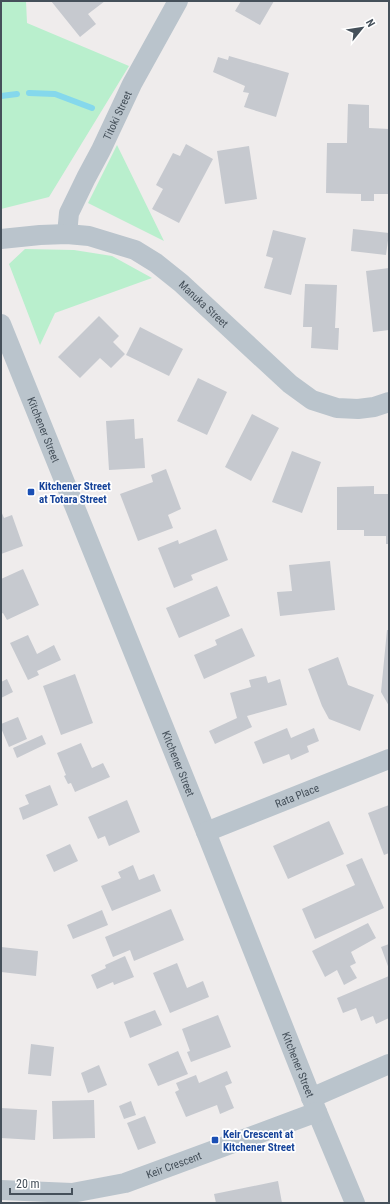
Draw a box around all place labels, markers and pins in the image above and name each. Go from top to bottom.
place label: Kitchener Street at Totara Street [39,480,111,506]
marker: Kitchener Street at Totara Street [26,487,36,497]
place label: Keir Crescent at Kitchener Street [223,1128,295,1154]
marker: Keir Crescent at Kitchener Street [210,1135,220,1145]

